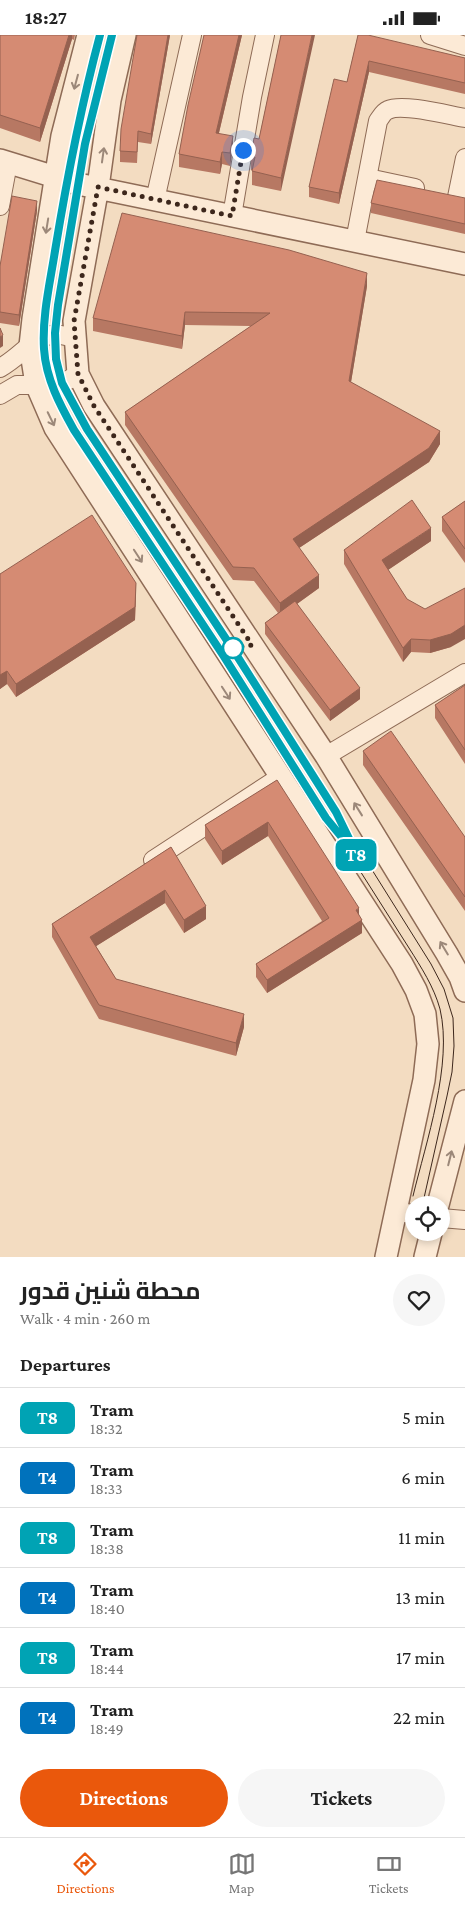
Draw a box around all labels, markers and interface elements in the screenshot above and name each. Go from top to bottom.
text: 18:27 [25,7,67,28]
one-way arrow [71,74,80,90]
your location [231,138,256,163]
one-way arrow [98,147,108,163]
one-way arrow [42,218,52,234]
one-way arrow [46,411,56,426]
one-way arrow [132,549,143,563]
unlabelled marker [222,637,244,659]
one-way arrow [221,685,231,699]
one-way arrow [353,803,363,817]
line badge: T8 [334,839,378,871]
text: T8 [346,845,366,865]
one-way arrow [438,941,448,955]
one-way arrow [446,1150,456,1166]
map controls [405,1196,450,1241]
button: locate [405,1196,450,1241]
button: heart [393,1274,445,1326]
text: محطة شنين قدور [20,1277,201,1304]
text: Walk · 4 min · 260 m [20,1310,150,1327]
text: Departures [20,1354,111,1375]
text: Tram [90,1399,134,1420]
text: 5 min [402,1407,445,1428]
text: T8 [37,1408,58,1428]
text: 18:32 [90,1420,123,1437]
text: Tram [90,1459,134,1480]
text: 6 min [401,1467,445,1488]
text: T4 [38,1468,57,1488]
text: 18:33 [90,1480,123,1497]
text: Tram [90,1519,134,1540]
text: 11 min [398,1527,445,1548]
text: T8 [37,1528,58,1548]
text: 18:38 [90,1540,124,1557]
text: Tram [90,1579,134,1600]
text: 13 min [396,1587,445,1608]
text: T4 [38,1588,57,1608]
text: 18:40 [90,1600,125,1617]
text: Tram [90,1639,134,1660]
text: 17 min [396,1647,445,1668]
text: T8 [37,1648,58,1668]
text: 18:44 [90,1660,124,1677]
text: Tram [90,1699,134,1720]
text: 22 min [393,1707,445,1728]
text: T4 [38,1708,57,1728]
text: 18:49 [90,1720,124,1737]
button: Directions [20,1769,228,1827]
button: Tickets [238,1769,445,1827]
tab: Directions [57,1850,114,1896]
tab: Map [228,1850,256,1896]
tab: Tickets [369,1850,408,1896]

